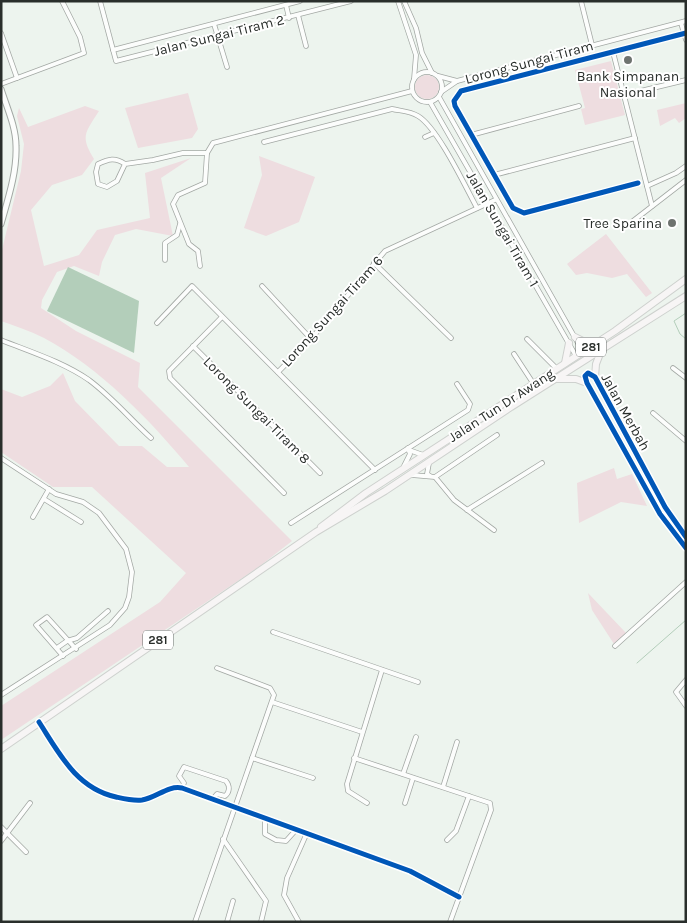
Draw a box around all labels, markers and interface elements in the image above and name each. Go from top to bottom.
street label: Jalan Sungai Tiram 2 [152,11,286,60]
street label: Lorong Sungai Tiram [463,37,595,88]
marker: Bank Simpanan Nasional [622,54,634,66]
place label: Bank Simpanan Nasional [577,68,679,101]
street label: Jalan Sungai Tiram 1 [463,169,542,290]
place label: Tree Sparina [584,215,662,232]
marker: Tree Sparina [666,217,678,229]
street label: Lorong Sungai Tiram 6 [278,252,387,370]
road number: 281 [576,338,606,357]
street label: Lorong Sungai Tiram 8 [200,353,314,467]
street label: Jalan Tun Dr Awang [445,365,557,446]
street label: Jalan Merbah [597,371,654,454]
road number: 281 [143,630,173,650]

